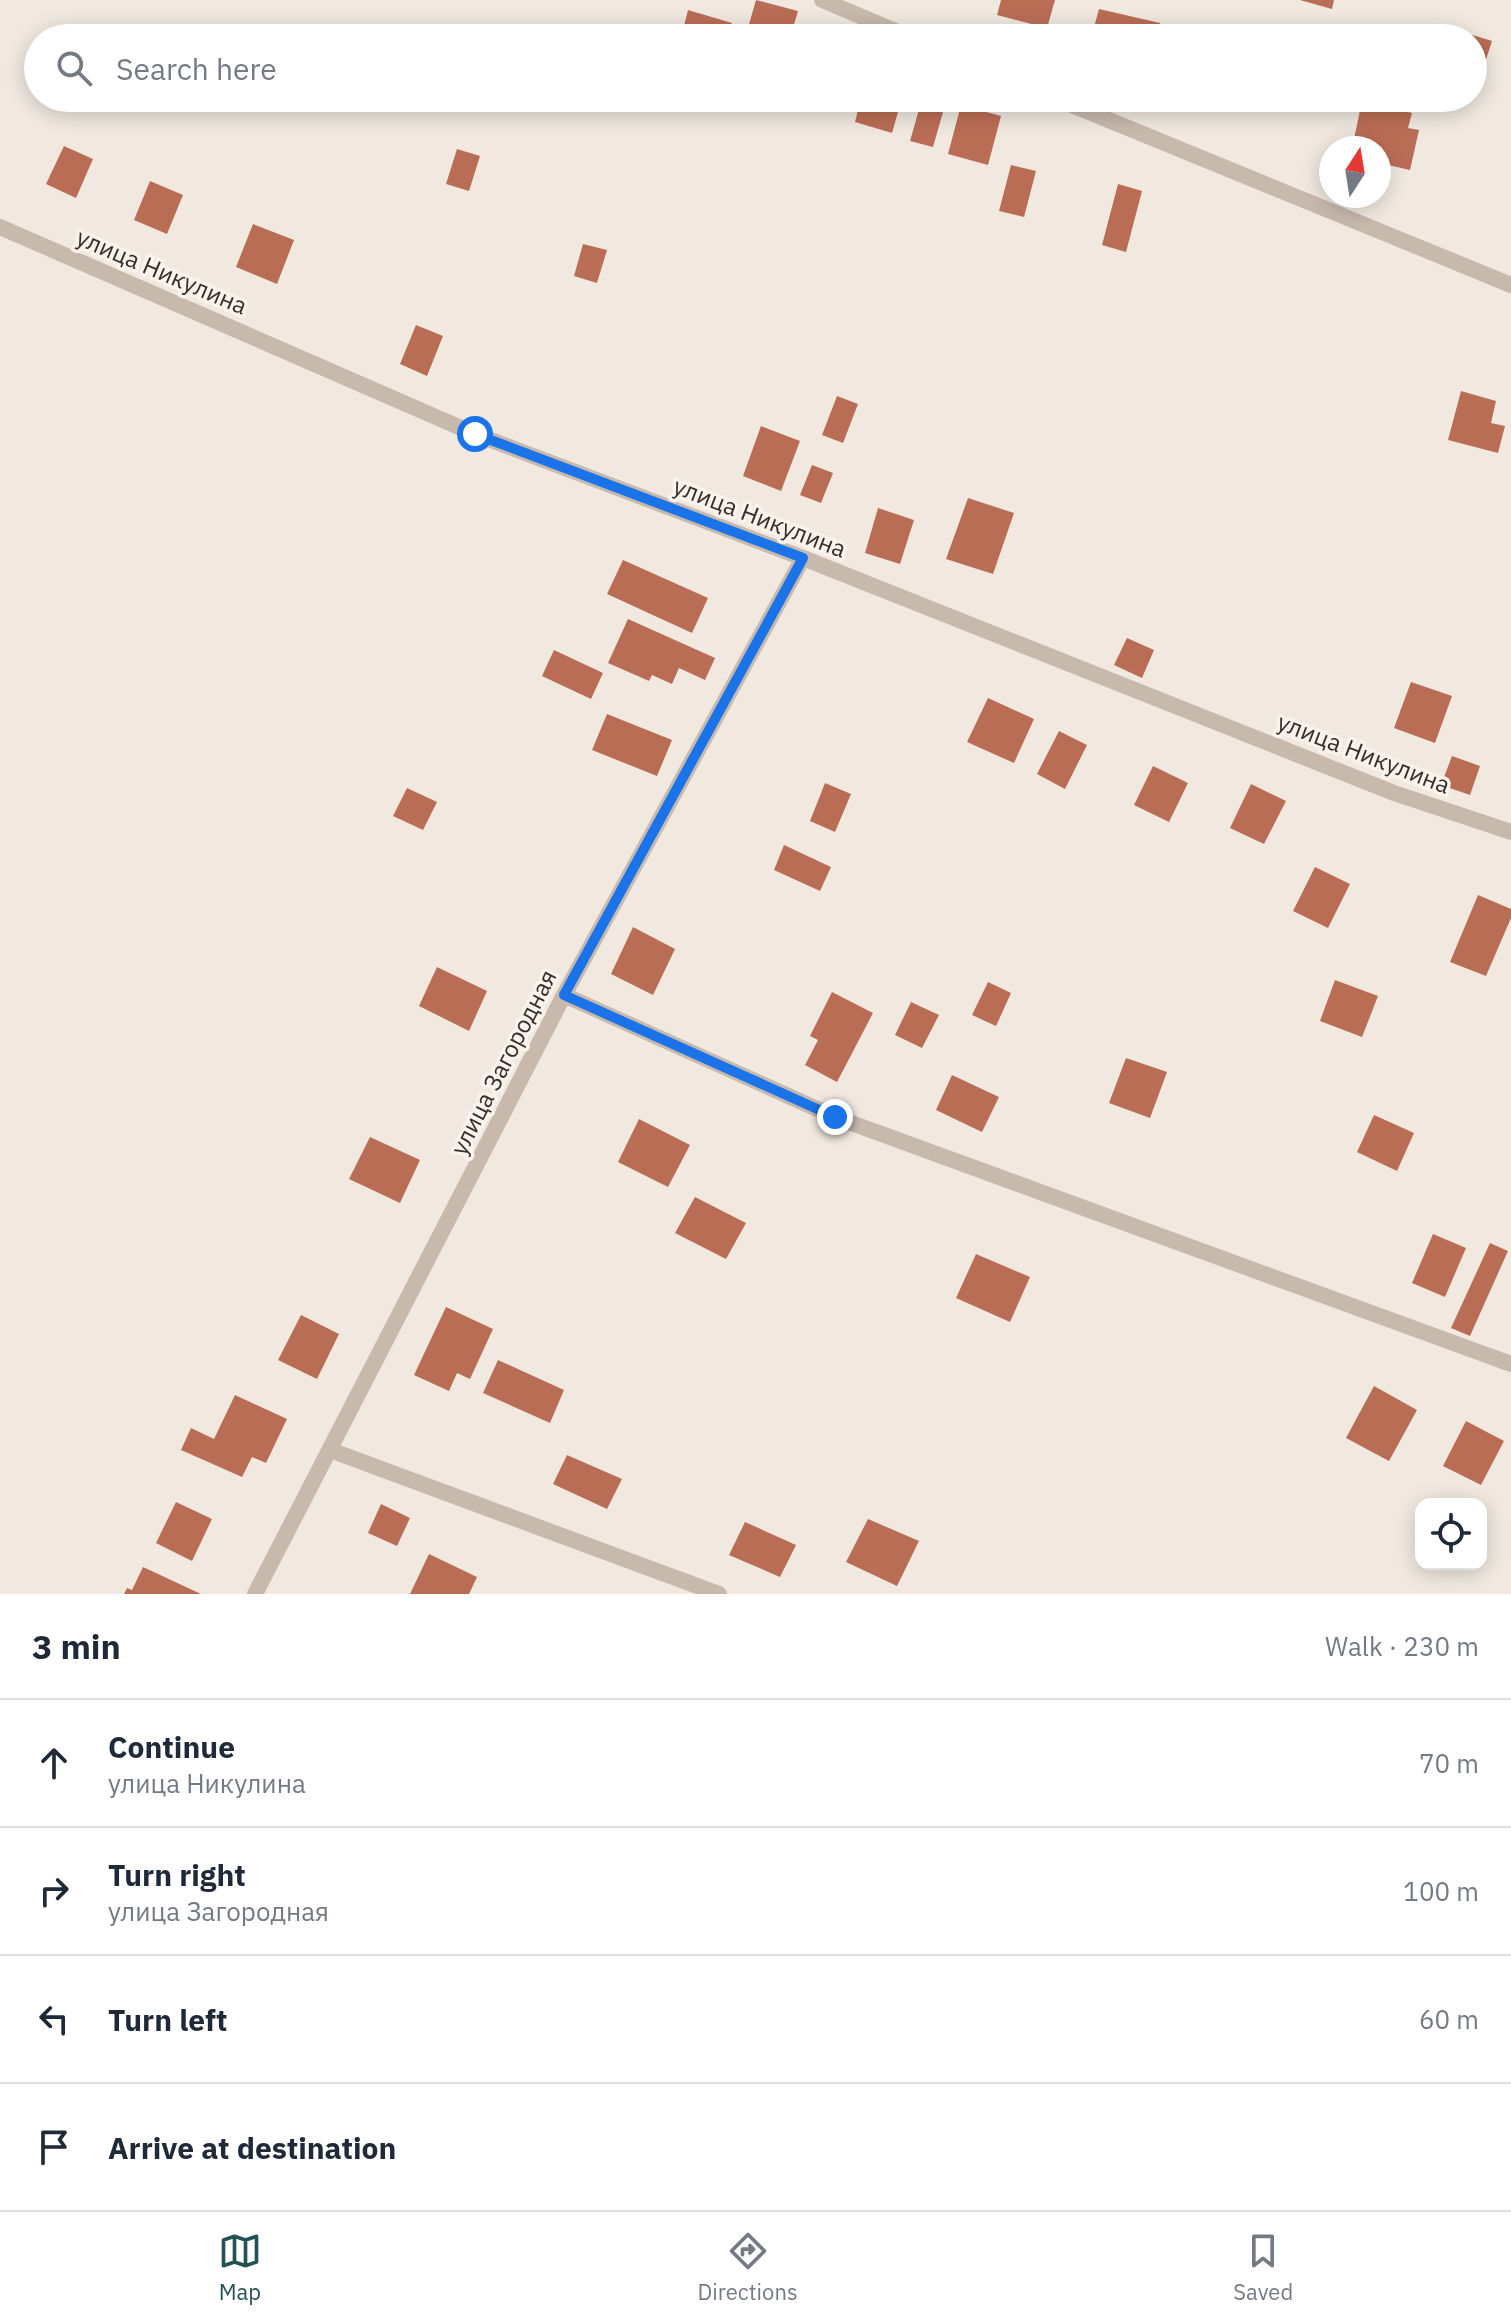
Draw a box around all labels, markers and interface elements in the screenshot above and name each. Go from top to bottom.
search box [24,24,1487,112]
icon: search [52,46,96,90]
text: Search here [116,49,277,88]
north arrow [1319,136,1391,208]
street label: улица Никулина [72,221,252,321]
route start [457,416,493,452]
street label: улица Никулина [669,469,851,565]
street label: улица Никулина [1273,705,1455,801]
street label: улица Загородная [442,964,564,1160]
route end [817,1099,853,1135]
map controls [1415,1498,1487,1570]
button: locate [1415,1498,1487,1570]
text: 3 min [32,1624,121,1668]
text: Walk · 230 m [1325,1629,1479,1663]
text: Continue [108,1727,235,1766]
icon: ahead [32,1741,76,1785]
text: 70 m [1419,1746,1479,1780]
text: улица Никулина [108,1766,306,1800]
text: Turn right [108,1855,246,1894]
icon: right [32,1869,76,1913]
text: 100 m [1403,1874,1479,1908]
text: улица Загородная [108,1894,329,1928]
icon: left [32,1997,76,2041]
text: Turn left [108,2000,227,2039]
text: 60 m [1419,2002,1479,2036]
icon: arrive [32,2125,76,2169]
text: Arrive at destination [108,2128,396,2167]
tab: Map [218,2229,262,2306]
tab: Directions [698,2229,798,2306]
tab: Saved [1233,2229,1293,2306]

